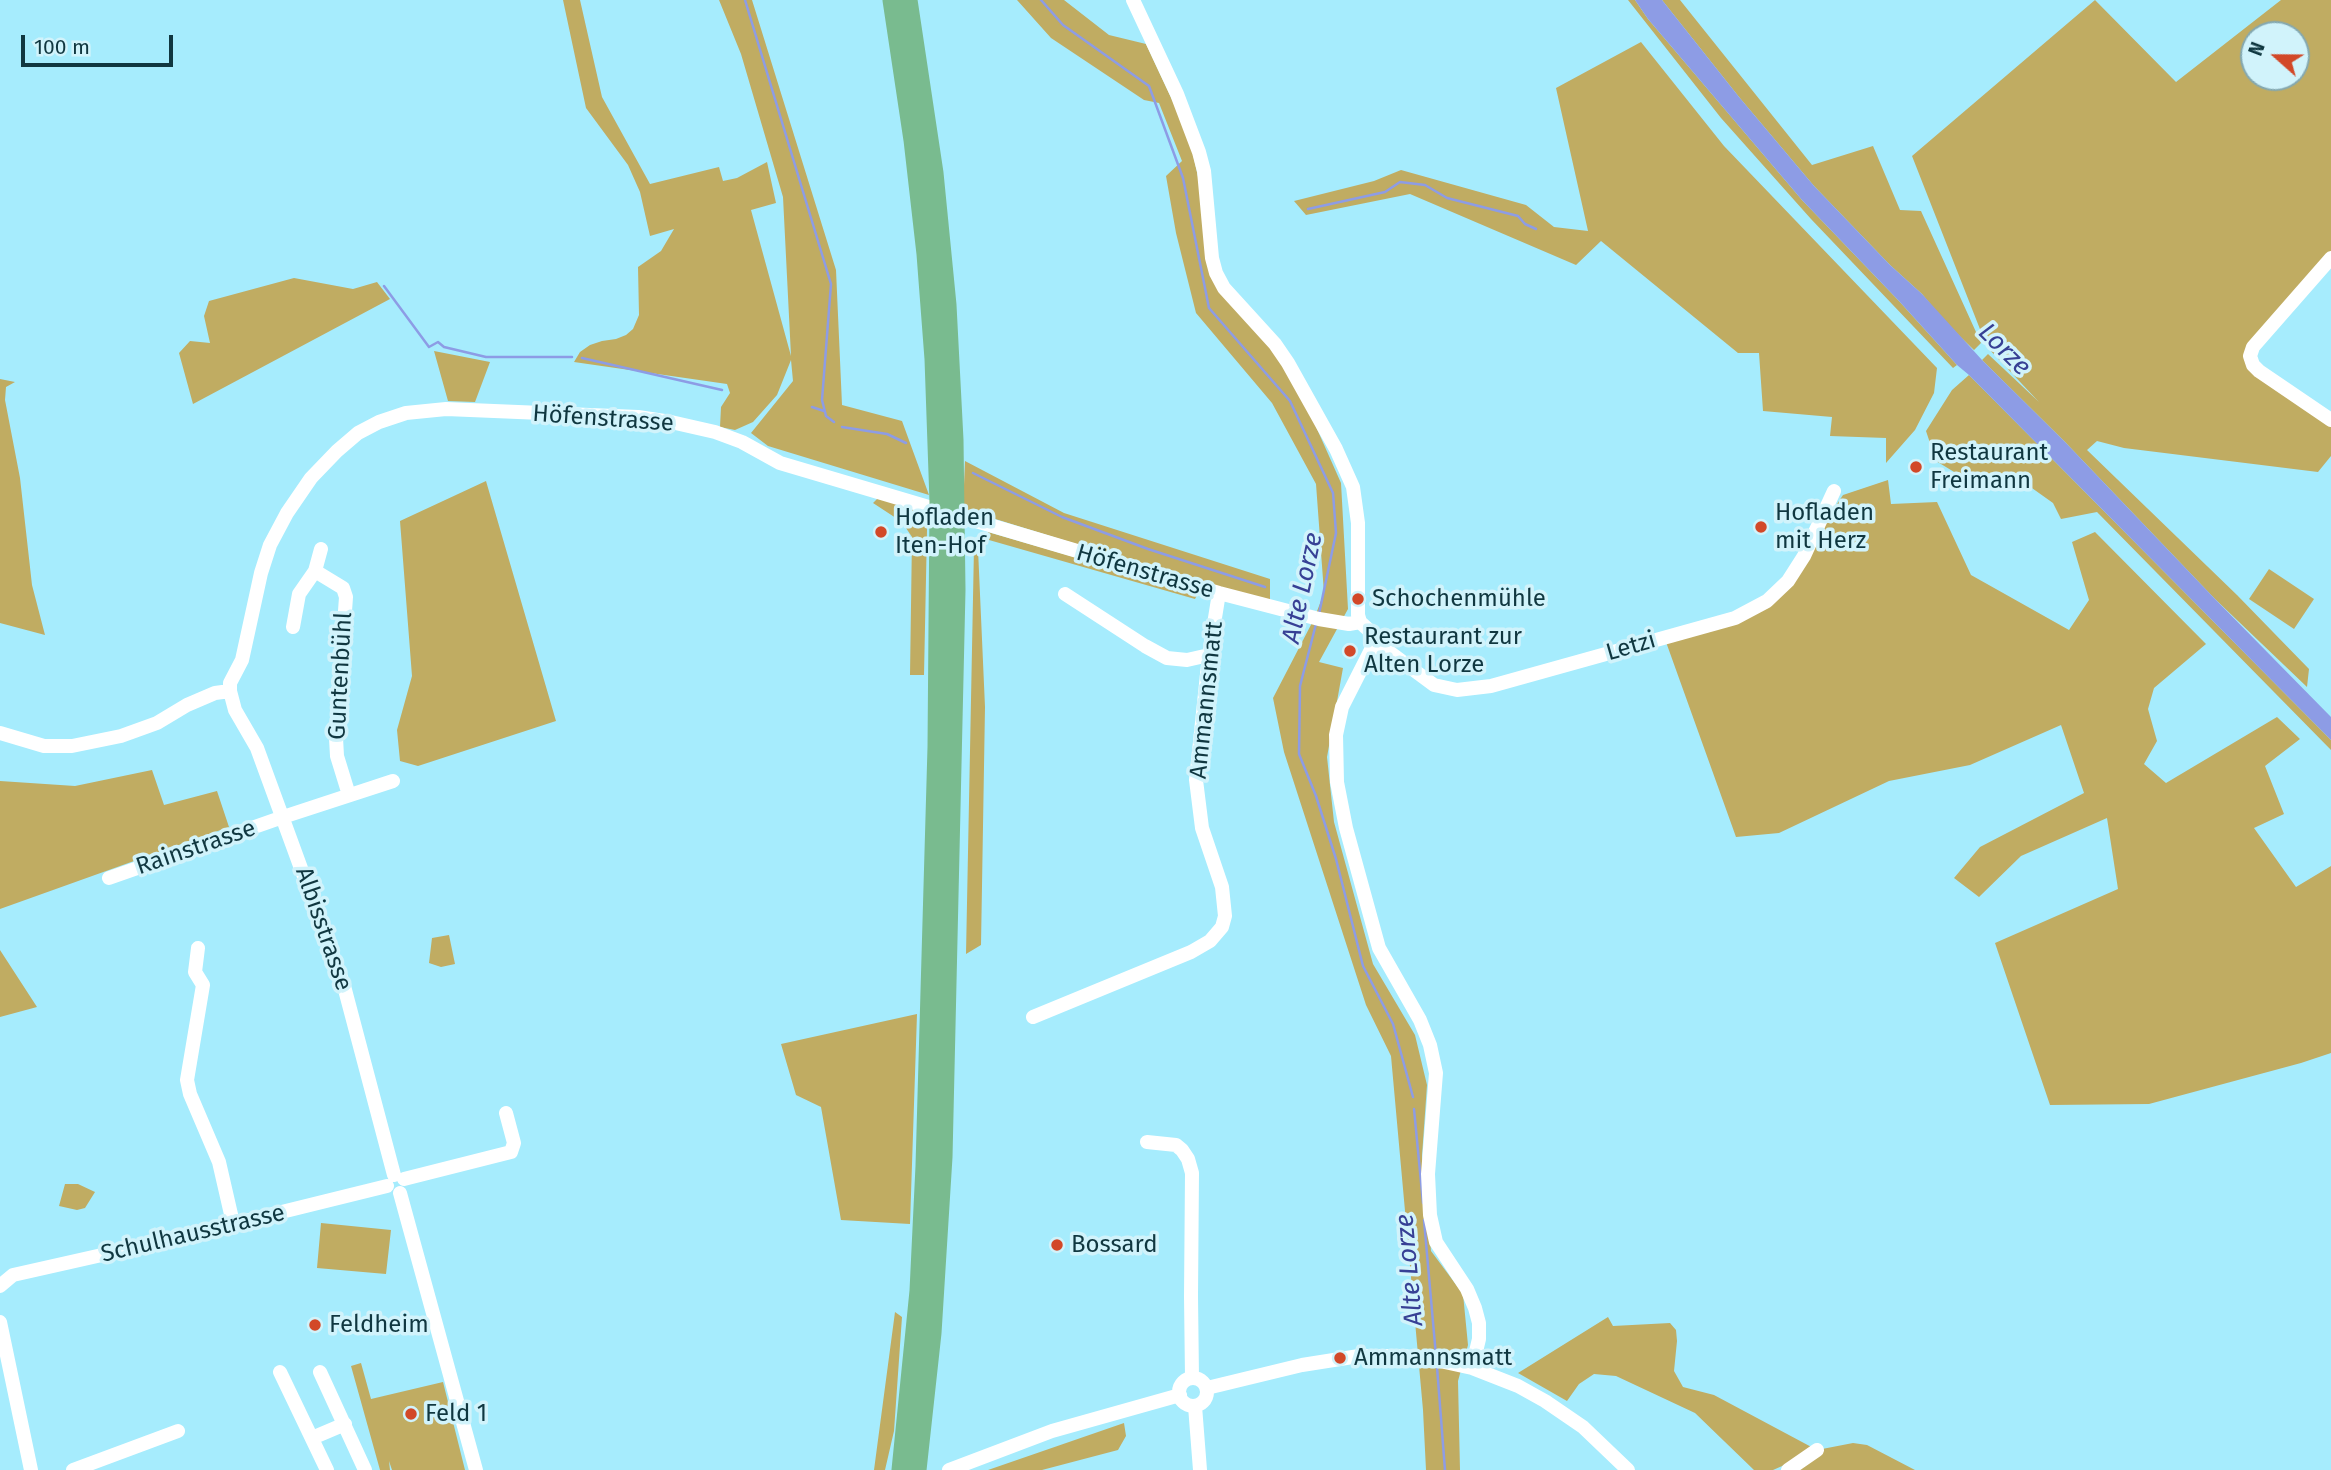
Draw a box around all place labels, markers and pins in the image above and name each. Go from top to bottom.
place label: Restaurant Freimann [1930,439,2048,495]
marker: Restaurant Freimann [1908,459,1924,475]
place label: Hofladen mit Herz [1775,499,1874,555]
place label: Hofladen Iten-Hof [895,504,994,560]
marker: Hofladen mit Herz [1753,519,1769,535]
marker: Hofladen Iten-Hof [873,524,889,540]
place label: Schochenmühle [1372,585,1546,613]
marker: Schochenmühle [1350,591,1366,607]
place label: Restaurant zur Alten Lorze [1364,623,1522,679]
marker: Restaurant zur Alten Lorze [1342,643,1358,659]
place label: Bossard [1071,1231,1157,1259]
marker: Bossard [1049,1237,1065,1253]
place label: Feldheim [329,1311,429,1339]
marker: Feldheim [307,1317,323,1333]
place label: Ammannsmatt [1354,1344,1512,1372]
marker: Ammannsmatt [1332,1350,1348,1366]
place label: Feld 1 [425,1400,487,1428]
marker: Feld 1 [403,1406,419,1422]

